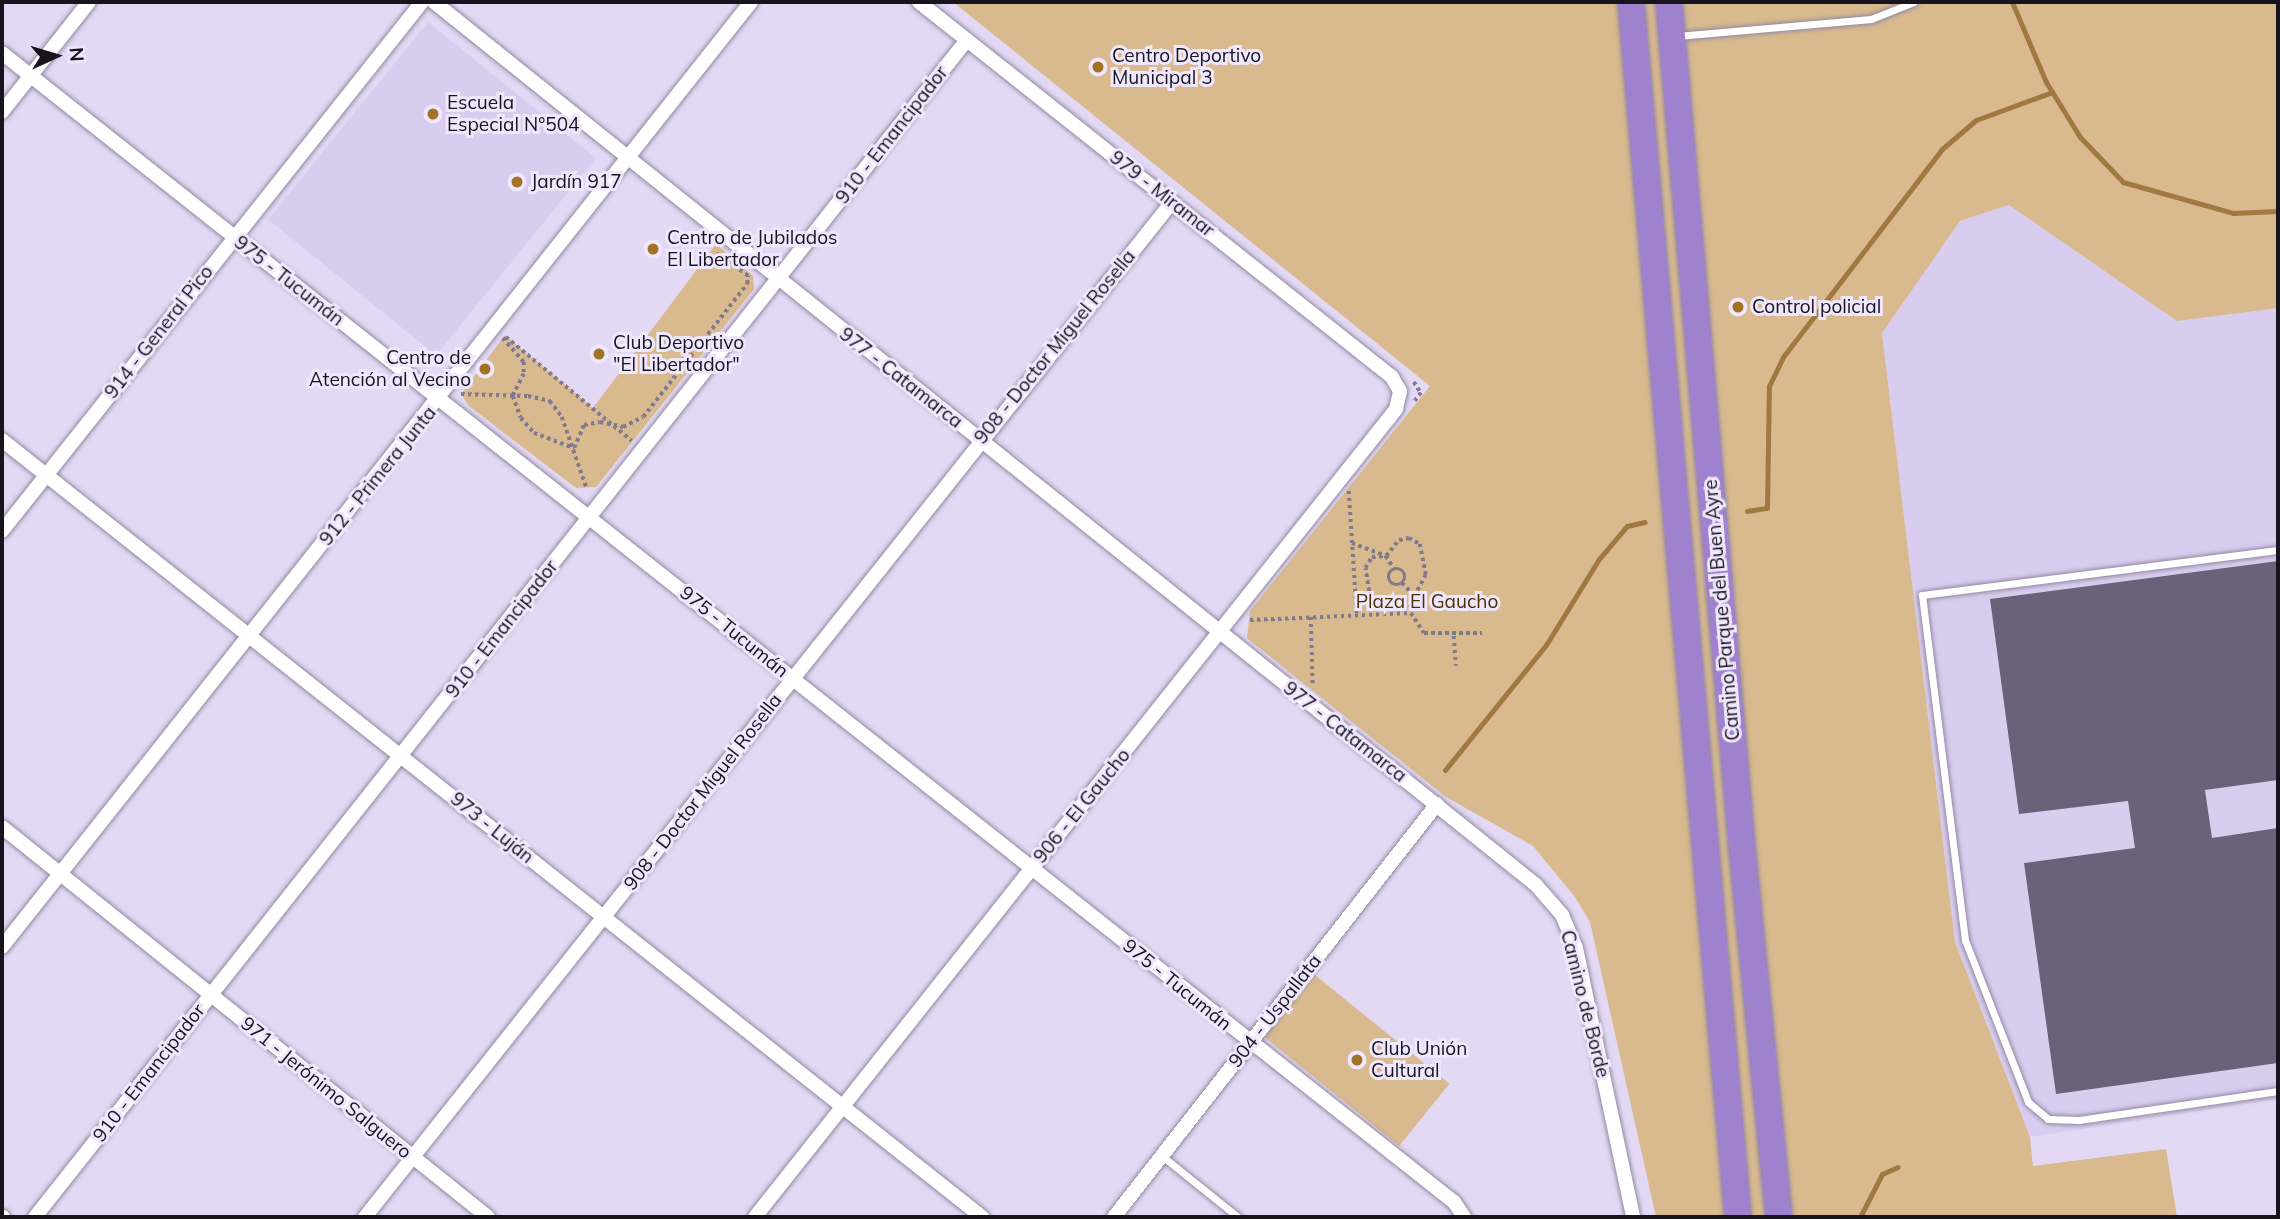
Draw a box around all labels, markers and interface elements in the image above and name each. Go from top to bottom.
north arrow [21,21,91,91]
place label: Centro Deportivo Municipal 3 [1112,45,1261,89]
text: N [64,47,89,63]
marker: Centro Deportivo Municipal 3 [1090,59,1106,75]
street label: 910 - Emancipador [831,62,953,208]
place label: Escuela Especial N°504 [447,92,579,136]
marker: Escuela Especial N°504 [425,106,441,122]
street label: 979 - Miramar [1105,146,1219,242]
place label: Jardín 917 [531,171,622,193]
marker: Jardín 917 [509,174,525,190]
place label: Centro de Jubilados El Libertador [667,227,837,271]
street label: 975 - Tucumán [230,231,348,331]
marker: Centro de Jubilados El Libertador [645,241,661,257]
street label: 908 - Doctor Miguel Rosella [970,245,1140,449]
street label: 914 - General Pico [100,261,218,403]
place label: Control policial [1752,296,1881,318]
marker: Control policial [1730,299,1746,315]
street label: 977 - Catamarca [835,323,967,433]
place label: Club Deportivo "El Libertador" [613,332,744,376]
marker: Club Deportivo "El Libertador" [591,346,607,362]
place label: Centro de Atención al Vecino [309,347,471,391]
marker: Centro de Atención al Vecino [477,361,493,377]
street label: 912 - Primera Junta [315,402,441,550]
street label: Camino Parque del Buen Ayre [1699,478,1745,742]
street label: 910 - Emancipador [441,556,563,702]
street label: 975 - Tucumán [675,581,793,683]
park label: Plaza El Gaucho [1356,591,1498,613]
street label: 977 - Catamarca [1279,677,1411,787]
street label: 908 - Doctor Miguel Rosella [619,689,787,895]
street label: 906 - El Gaucho [1029,744,1135,868]
street label: 973 - Luján [446,788,538,868]
street label: Camino de Borde [1556,928,1614,1080]
street label: 975 - Tucumán [1118,934,1236,1036]
street label: 904 - Uspallata [1224,950,1326,1072]
street label: 910 - Emancipador [88,1000,210,1146]
street label: 971 - Jerónimo Salguero [236,1012,416,1164]
place label: Club Unión Cultural [1371,1038,1467,1082]
marker: Club Unión Cultural [1349,1052,1365,1068]

